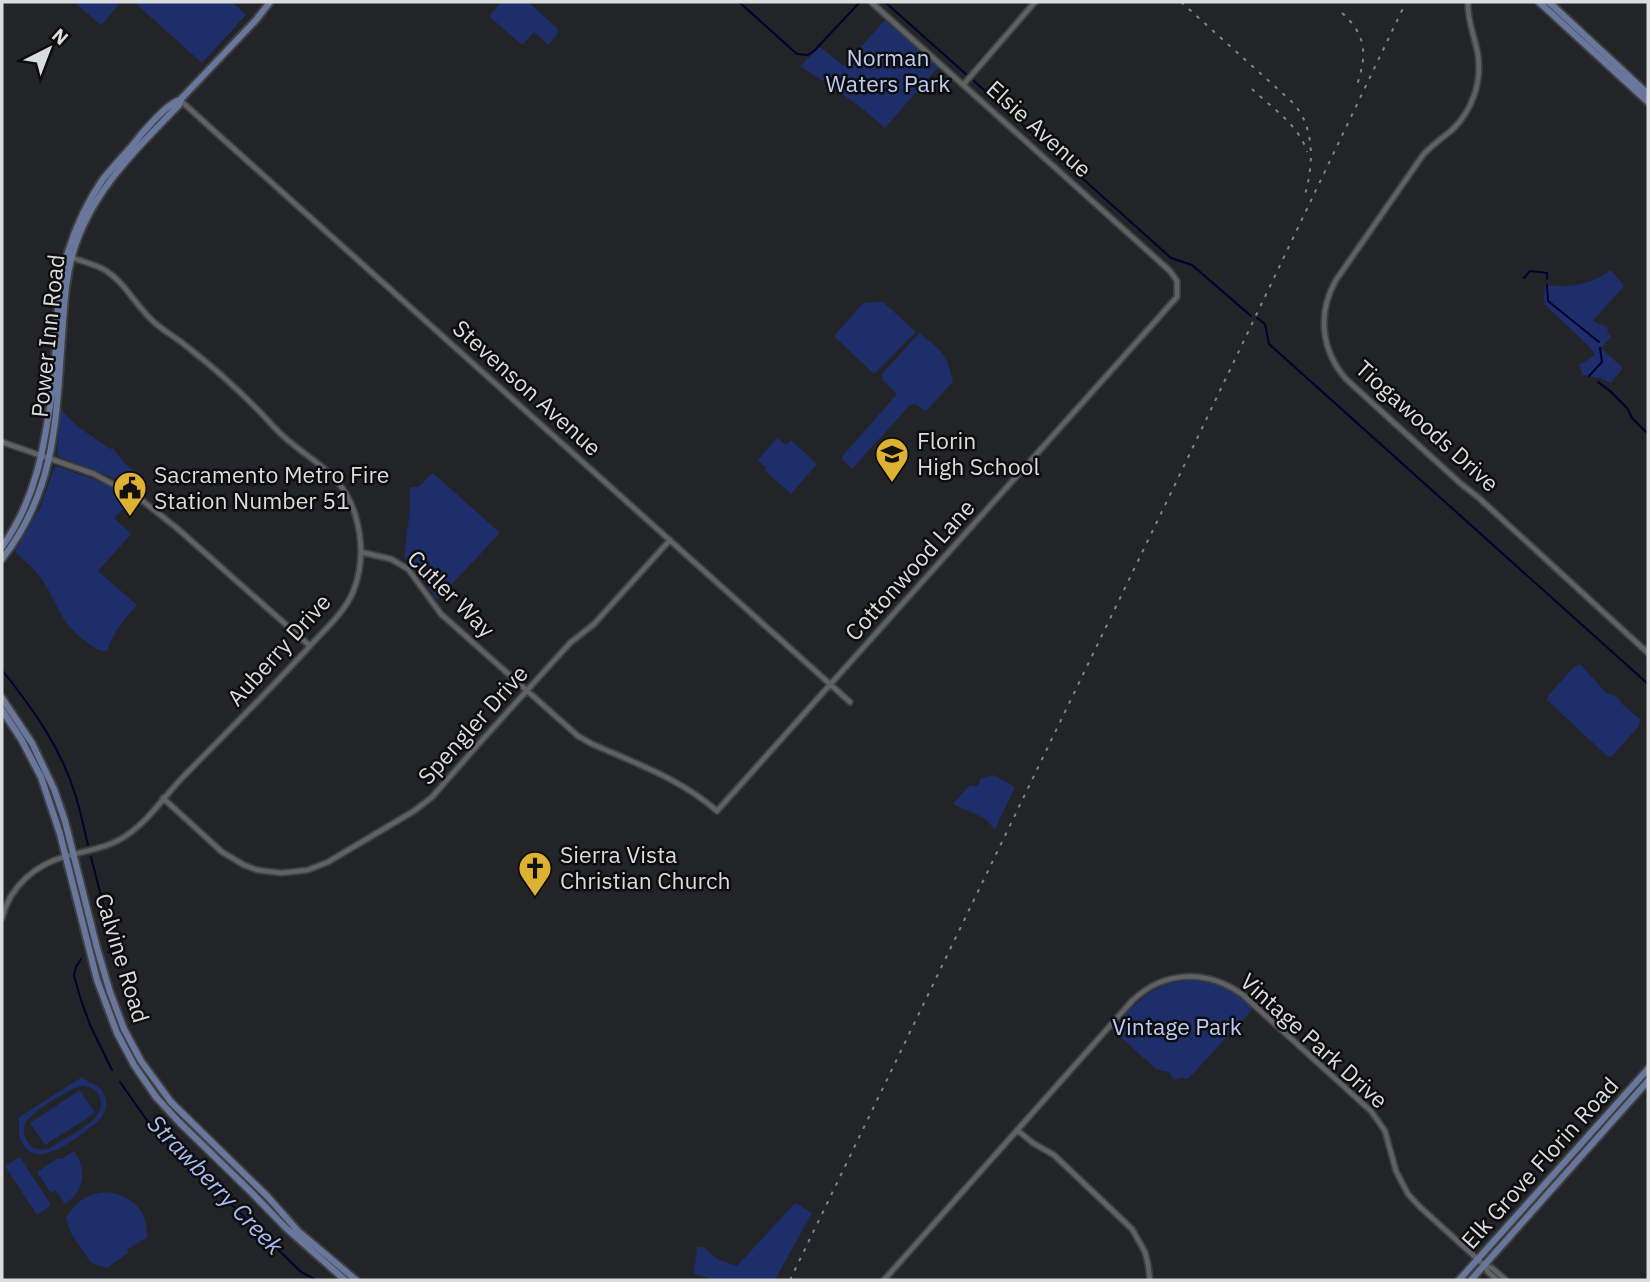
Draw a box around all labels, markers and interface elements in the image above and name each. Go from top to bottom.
north arrow [14,14,84,84]
text: N [47,23,74,50]
park label: Norman Waters Park [826,42,950,98]
street label: Elsie Avenue [981,73,1099,183]
street label: Power Inn Road [24,253,70,419]
street label: Stevenson Avenue [447,313,608,462]
street label: Tiogawoods Drive [1350,353,1506,498]
place label: Florin High School [917,425,1040,481]
school or university icon: Florin High School [873,435,911,484]
place label: Sacramento Metro Fire Station Number 51 [154,459,389,515]
public building icon: Sacramento Metro Fire Station Number 51 [111,469,149,518]
street label: Cottonwood Lane [838,492,981,646]
street label: Cutler Way [401,543,502,644]
street label: Auberry Drive [220,587,337,712]
street label: Spengler Drive [411,658,534,790]
place label: Sierra Vista Christian Church [560,839,731,895]
church icon: Sierra Vista Christian Church [516,849,554,898]
street label: Calvine Road [89,889,157,1026]
street label: Vintage Park Drive [1235,966,1395,1115]
park label: Vintage Park [1112,1011,1242,1041]
street label: Elk Grove Florin Road [1454,1070,1624,1254]
water label: Strawberry Creek [141,1107,291,1262]

